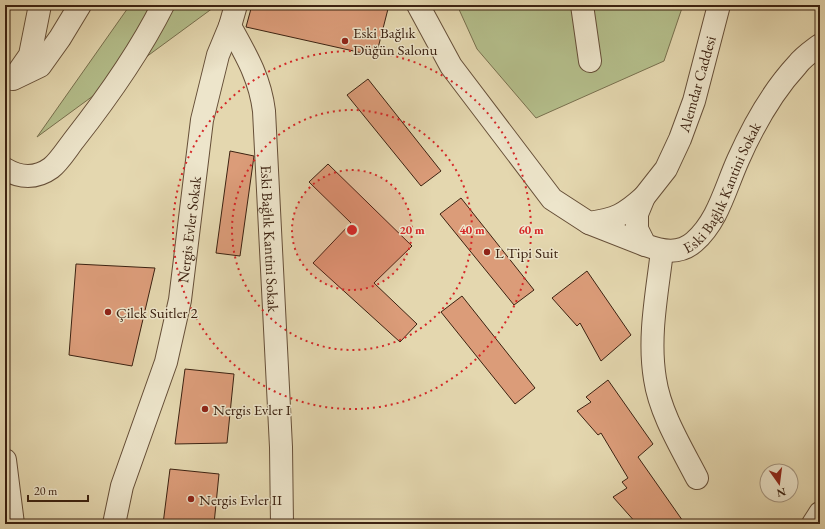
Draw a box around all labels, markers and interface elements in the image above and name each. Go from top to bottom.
place label: Eski Bağlık Düğün Salonu [353,23,437,59]
street label: Alemdar Caddesi [674,33,720,135]
marker: Eski Bağlık Düğün Salonu [340,36,350,46]
street label: Eski Bağlık Kantini Sokak [679,118,765,257]
street label: Eski Bağlık Kantini Sokak [257,165,284,314]
street label: Nergis Evler Sokak [173,174,205,284]
text: 20 m [399,222,425,238]
text: 40 m [459,222,485,238]
text: 60 m [518,222,544,238]
centre of rings [345,223,359,237]
place label: L Tipi Suit [495,243,559,262]
marker: L Tipi Suit [482,247,492,257]
place label: Çilek Suitler 2 [116,303,199,322]
marker: Çilek Suitler 2 [103,307,113,317]
place label: Nergis Evler I [213,400,291,419]
marker: Nergis Evler I [200,404,210,414]
north arrow [759,463,799,503]
scale bar [28,477,88,503]
text: 20 m [34,483,58,499]
text: N [775,485,787,501]
place label: Nergis Evler II [199,490,282,509]
marker: Nergis Evler II [186,494,196,504]

